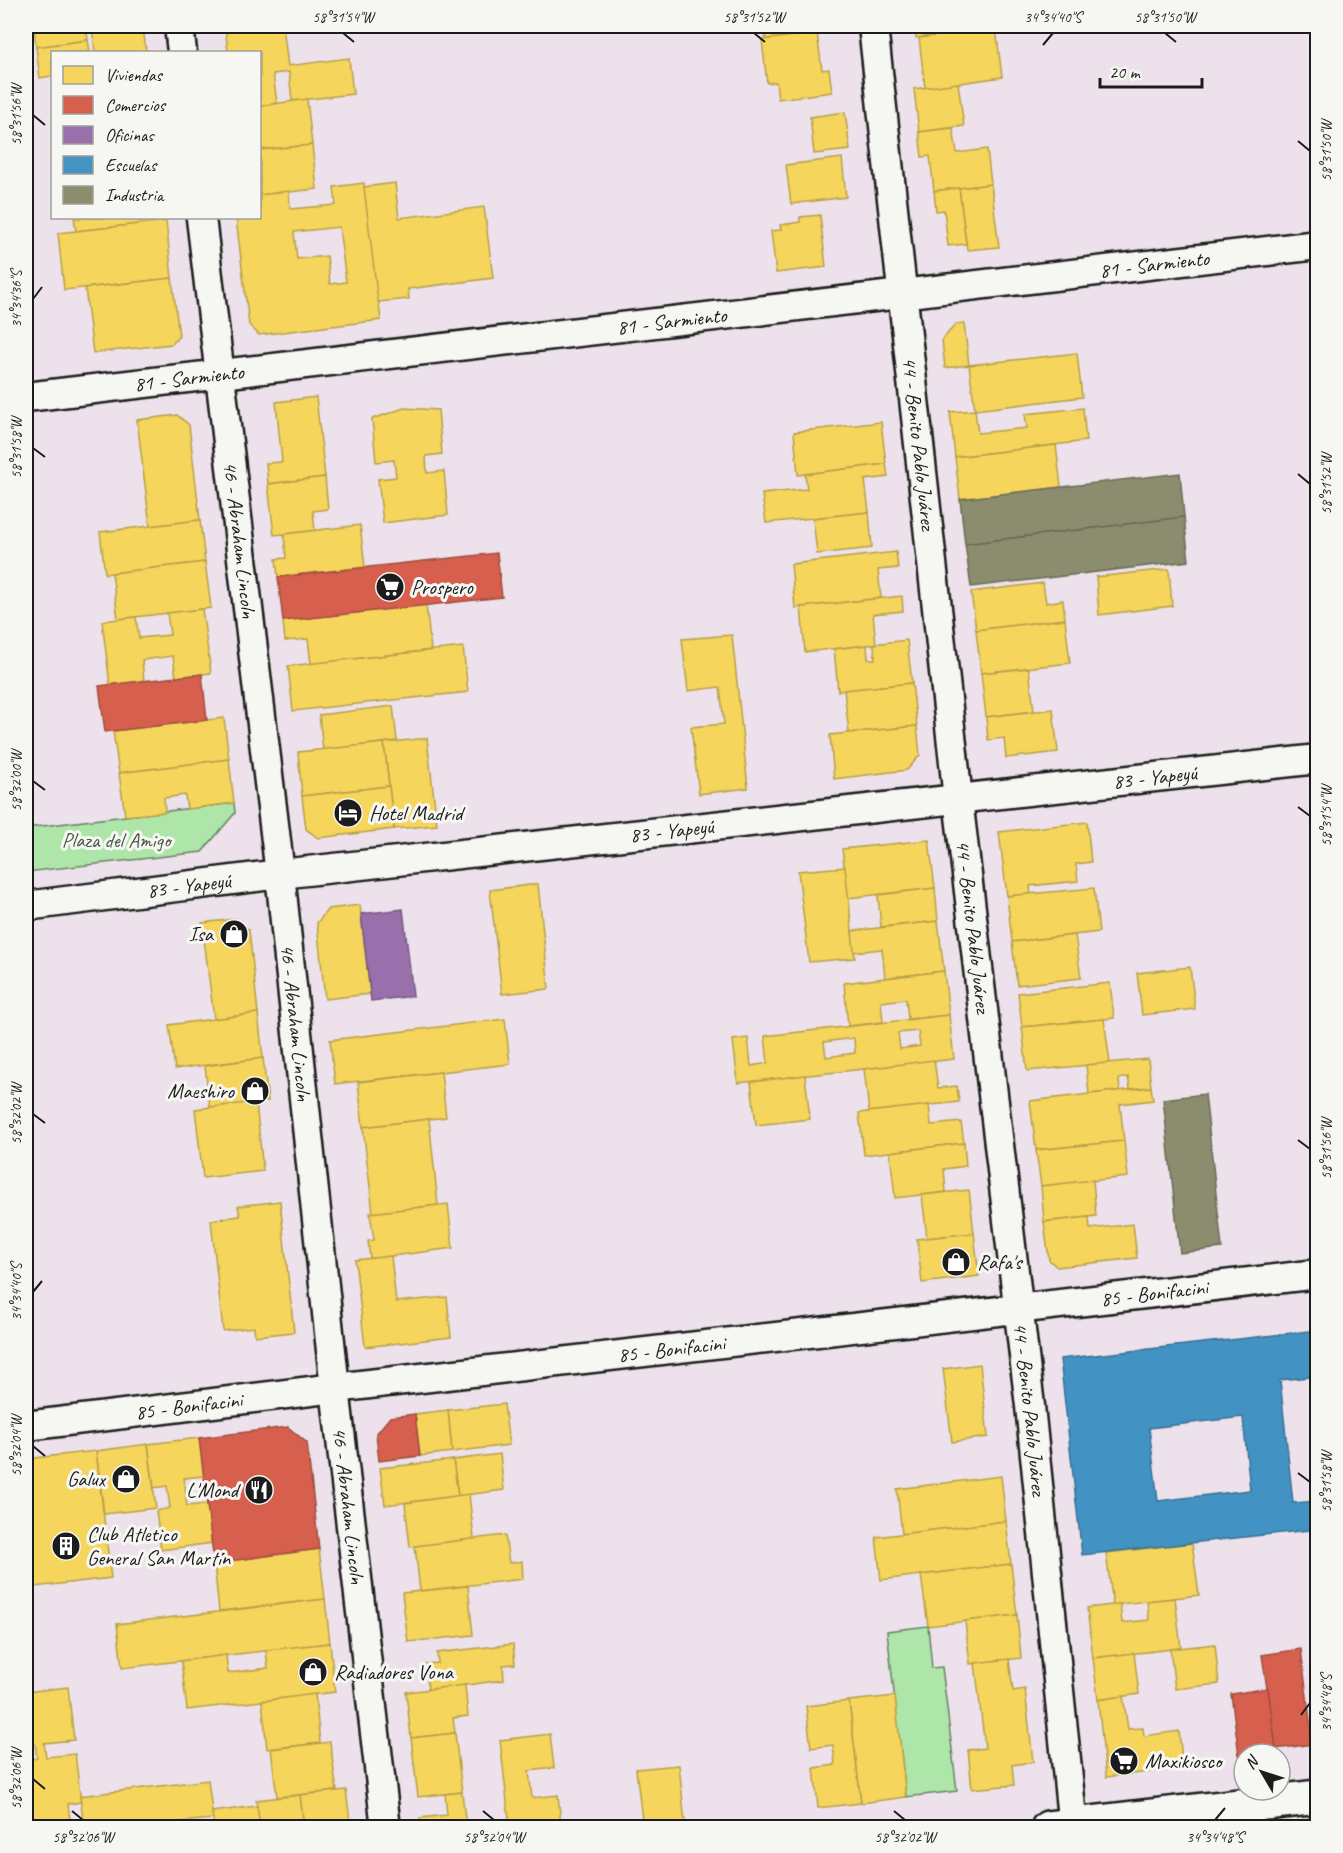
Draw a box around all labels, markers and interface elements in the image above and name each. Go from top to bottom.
text: 58°31'54"W [313,8,377,27]
text: 58°31'52"W [724,8,788,27]
text: 34°34'40"S [1024,8,1084,27]
text: 58°31'50"W [1135,8,1199,27]
legend [51,51,261,219]
scale bar [1100,51,1202,89]
text: 20 m [1109,61,1142,83]
text: Viviendas [105,64,164,86]
text: 58°31'56"W [7,81,26,145]
text: Comercios [105,94,167,116]
text: 58°31'50"W [1317,117,1336,181]
text: Oficinas [105,124,155,146]
text: Escuelas [105,154,158,176]
text: Industria [105,184,165,206]
street label: 81 - Sarmiento [1098,245,1212,284]
text: 34°34'36"S [7,268,26,328]
street label: 81 - Sarmiento [615,302,729,340]
street label: 44 - Benito Pablo Juárez [896,355,942,534]
street label: 81 - Sarmiento [133,358,247,397]
text: 58°31'58"W [7,414,26,478]
text: 58°31'52"W [1317,450,1336,514]
street label: 46 - Abraham Lincoln [217,460,262,620]
supermarket icon: Prospero [374,571,406,603]
place label: Prospero [411,574,474,600]
text: 58°32'00"W [7,747,26,811]
street label: 83 - Yapeyú [1111,759,1200,795]
text: 58°31'54"W [1317,782,1336,846]
hotel icon: Hotel Madrid [332,797,364,829]
place label: Hotel Madrid [369,800,466,826]
street label: 83 - Yapeyú [628,813,717,848]
park label: Plaza del Amigo [62,827,173,853]
street label: 44 - Benito Pablo Juárez [950,838,997,1017]
street label: 83 - Yapeyú [145,867,234,904]
shop icon: Isa [218,918,250,950]
place label: Isa [188,921,215,947]
street label: 46 - Abraham Lincoln [275,943,317,1103]
shop icon: Maeshiro [239,1075,271,1107]
place label: Maeshiro [167,1078,236,1104]
text: 58°32'02"W [7,1080,26,1144]
text: 58°31'56"W [1317,1115,1336,1179]
shop icon: Rafa's [940,1246,972,1278]
place label: Rafa's [977,1249,1023,1275]
text: 34°34'40"S [7,1261,26,1321]
street label: 85 - Bonifacini [1099,1274,1212,1312]
street label: 44 - Benito Pablo Juárez [1007,1321,1052,1499]
street label: 85 - Bonifacini [616,1330,729,1368]
street label: 85 - Bonifacini [134,1386,247,1425]
text: 58°32'04"W [7,1412,26,1476]
street label: 46 - Abraham Lincoln [327,1426,371,1586]
text: 58°31'58"W [1317,1448,1336,1512]
shop icon: Galux [110,1463,142,1495]
place label: Galux [67,1466,107,1492]
restaurant icon: L'Mond [243,1474,275,1506]
place label: L'Mond [186,1477,242,1503]
place label: Club Atletico General San Martín [87,1521,231,1571]
building icon: Club Atletico General San Martín [50,1530,82,1562]
shop icon: Radiadores Vona [297,1656,329,1688]
place label: Radiadores Vona [334,1659,455,1685]
text: 34°34'48"S [1317,1672,1336,1732]
north arrow [1232,1742,1292,1802]
text: 58°32'06"W [7,1745,26,1809]
supermarket icon: Maxikiosco [1108,1745,1140,1777]
place label: Maxikiosco [1145,1748,1224,1774]
text: N [1240,1751,1264,1773]
text: 58°32'06"W [53,1828,117,1847]
text: 58°32'04"W [464,1828,528,1847]
text: 58°32'02"W [875,1828,939,1847]
text: 34°34'48"S [1186,1828,1246,1847]

